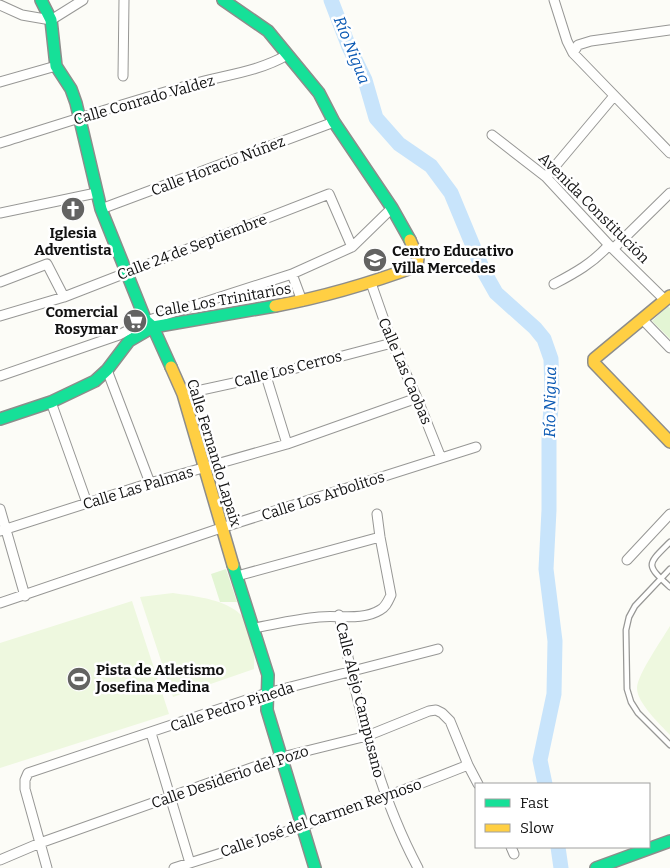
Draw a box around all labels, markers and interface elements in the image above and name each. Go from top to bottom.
water label: Río Nigua [330,13,374,87]
street label: Calle Conrado Valdez [72,71,216,129]
street label: Calle Horacio Núñez [149,132,287,200]
street label: Avenida Constitución [535,149,653,267]
church icon: Iglesia Adventista [60,196,86,222]
street label: Calle 24 de Septiembre [115,210,269,284]
place label: Iglesia Adventista [34,224,112,259]
place label: Centro Educativo Villa Mercedes [392,242,514,277]
school or university icon: Centro Educativo Villa Mercedes [362,247,388,273]
street label: Calle Los Trinitarios [154,279,292,321]
place label: Comercial Rosymar [46,303,118,338]
supermarket icon: Comercial Rosymar [122,308,148,334]
street label: Calle Las Caobas [374,315,436,427]
street label: Calle Los Cerros [232,347,344,391]
water label: Río Nigua [540,366,560,438]
street label: Calle Fernando Lapaix [183,377,245,530]
street label: Calle Las Palmas [81,463,195,513]
street label: Calle Los Arbolitos [259,468,387,524]
street label: Calle Alejo Campusano [332,620,388,780]
place label: Pista de Atletismo Josefina Medina [95,661,225,696]
sports icon: Pista de Atletismo Josefina Medina [66,666,92,692]
street label: Calle Pedro Pineda [168,679,296,735]
street label: Calle Desiderio del Pozo [149,742,311,812]
street label: Calle José del Carmen Reynoso [218,775,424,861]
legend [475,783,650,848]
text: Fast [520,794,549,812]
text: Slow [520,819,555,837]

